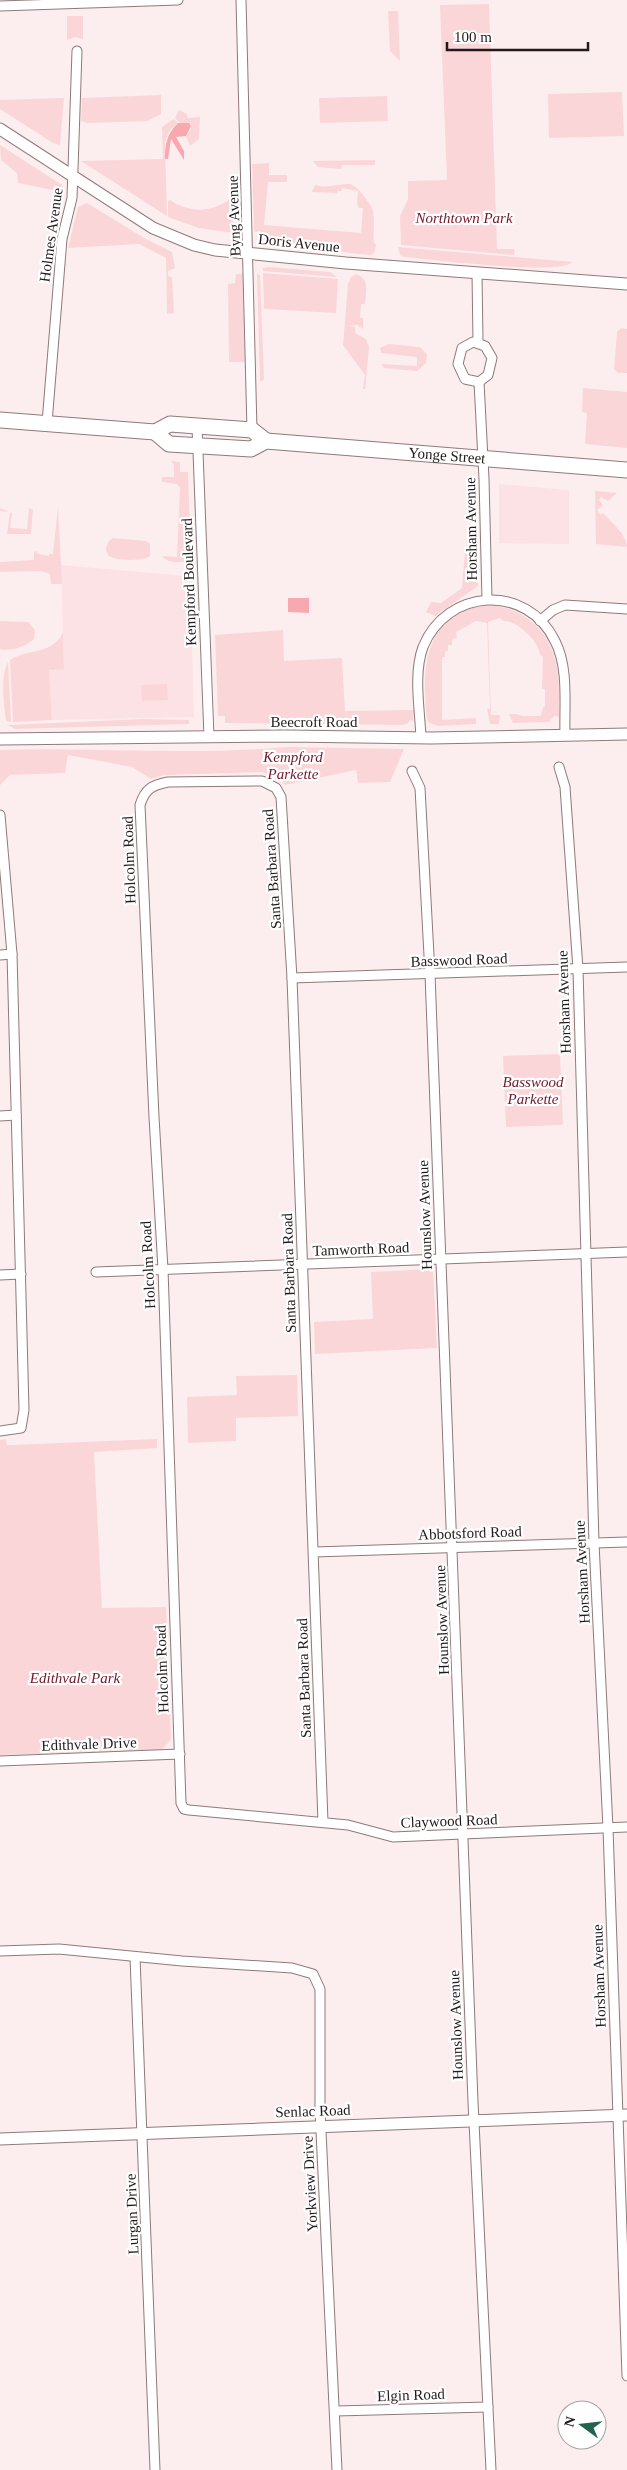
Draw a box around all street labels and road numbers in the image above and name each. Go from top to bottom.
street label: Byng Avenue [225,175,243,257]
street label: Holmes Avenue [36,186,66,283]
street label: Doris Avenue [257,231,341,255]
street label: Yonge Street [408,444,487,467]
street label: Horsham Avenue [462,477,480,581]
street label: Kempford Boulevard [179,517,199,646]
street label: Beecroft Road [270,714,358,730]
street label: Santa Barbara Road [260,808,284,929]
street label: Holcolm Road [119,815,139,904]
street label: Basswood Road [410,950,508,970]
street label: Horsham Avenue [554,950,574,1054]
street label: Hounslow Avenue [415,1159,435,1270]
street label: Santa Barbara Road [279,1212,299,1333]
street label: Holcolm Road [138,1220,158,1309]
street label: Tamworth Road [312,1239,410,1259]
street label: Horsham Avenue [571,1520,593,1624]
street label: Abbotsford Road [418,1523,523,1543]
street label: Hounslow Avenue [432,1564,452,1675]
street label: Santa Barbara Road [294,1617,314,1738]
street label: Holcolm Road [152,1624,172,1713]
street label: Edithvale Drive [41,1734,137,1754]
street label: Claywood Road [400,1811,498,1831]
street label: Horsham Avenue [589,1924,609,2028]
street label: Hounslow Avenue [446,1969,466,2080]
street label: Senlac Road [275,2102,351,2120]
street label: Yorkview Drive [299,2135,321,2233]
street label: Lurgan Drive [123,2173,141,2255]
street label: Elgin Road [377,2386,446,2404]

